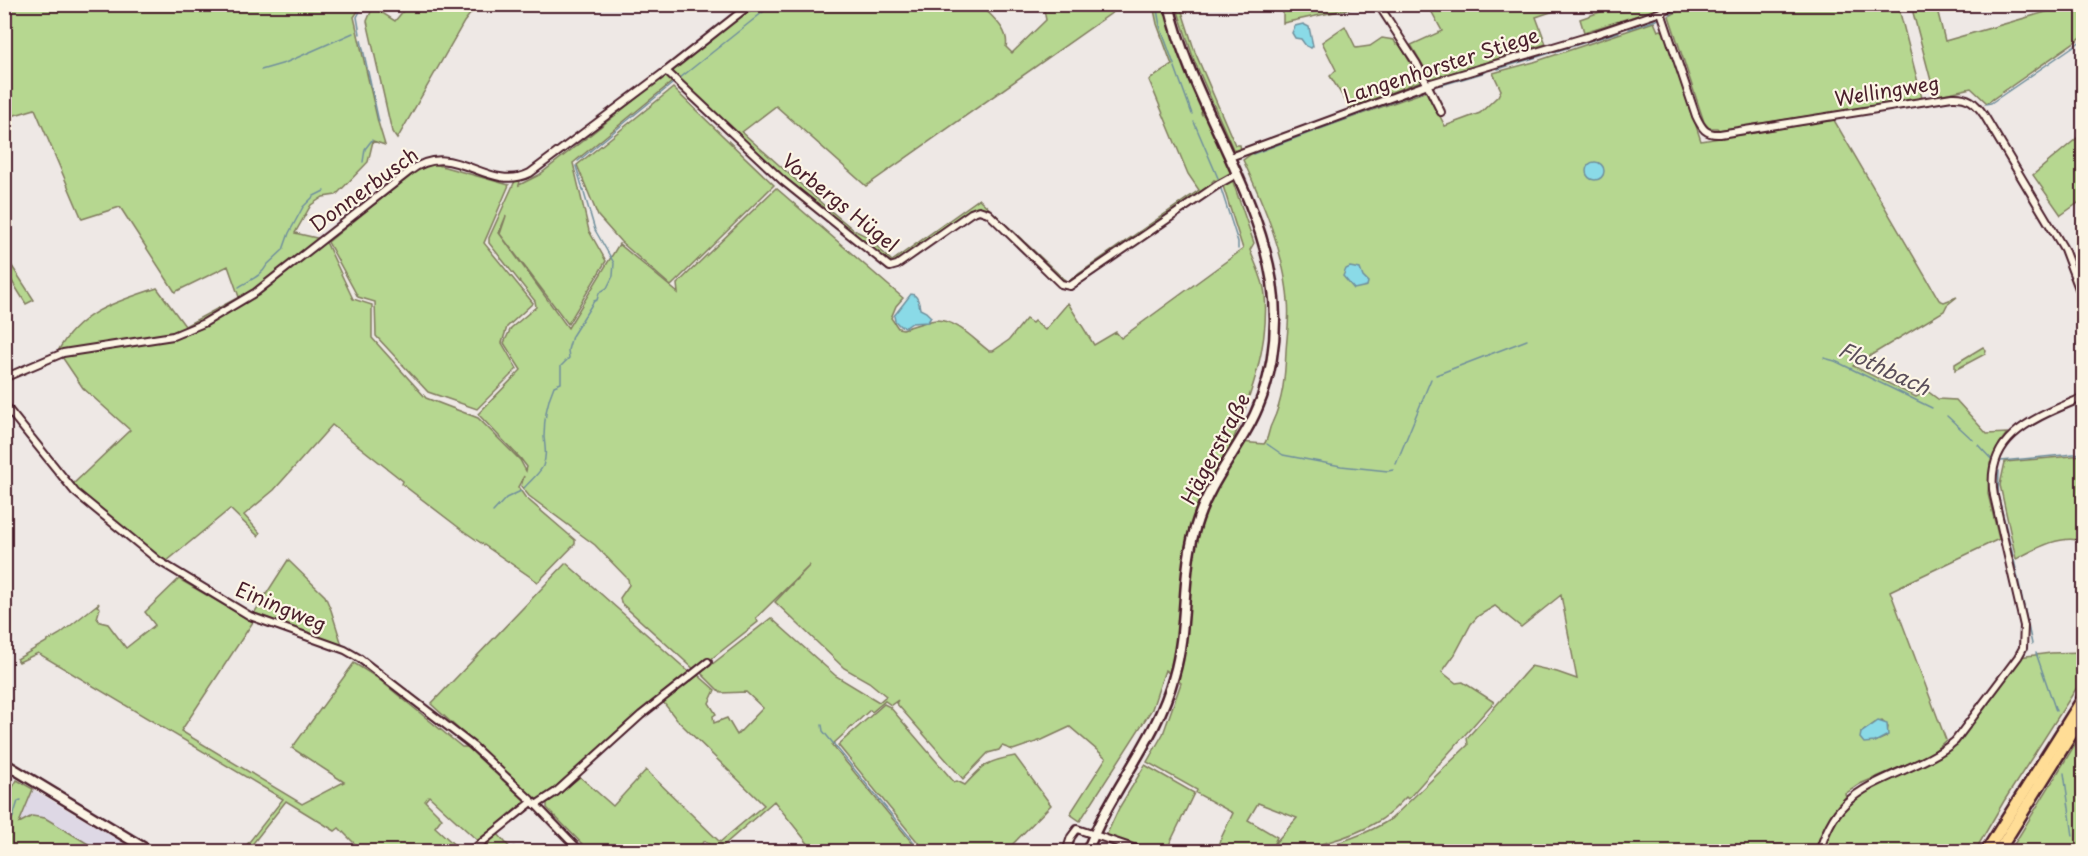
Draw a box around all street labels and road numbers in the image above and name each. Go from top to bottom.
street label: Langenhorster Stiege [1339,19,1543,111]
street label: Wellingweg [1832,67,1941,113]
street label: Donnerbusch [303,139,424,239]
street label: Vorbergs Hügel [776,146,905,259]
street label: Hägerstraße [1173,387,1257,510]
street label: Einingweg [231,573,332,639]

